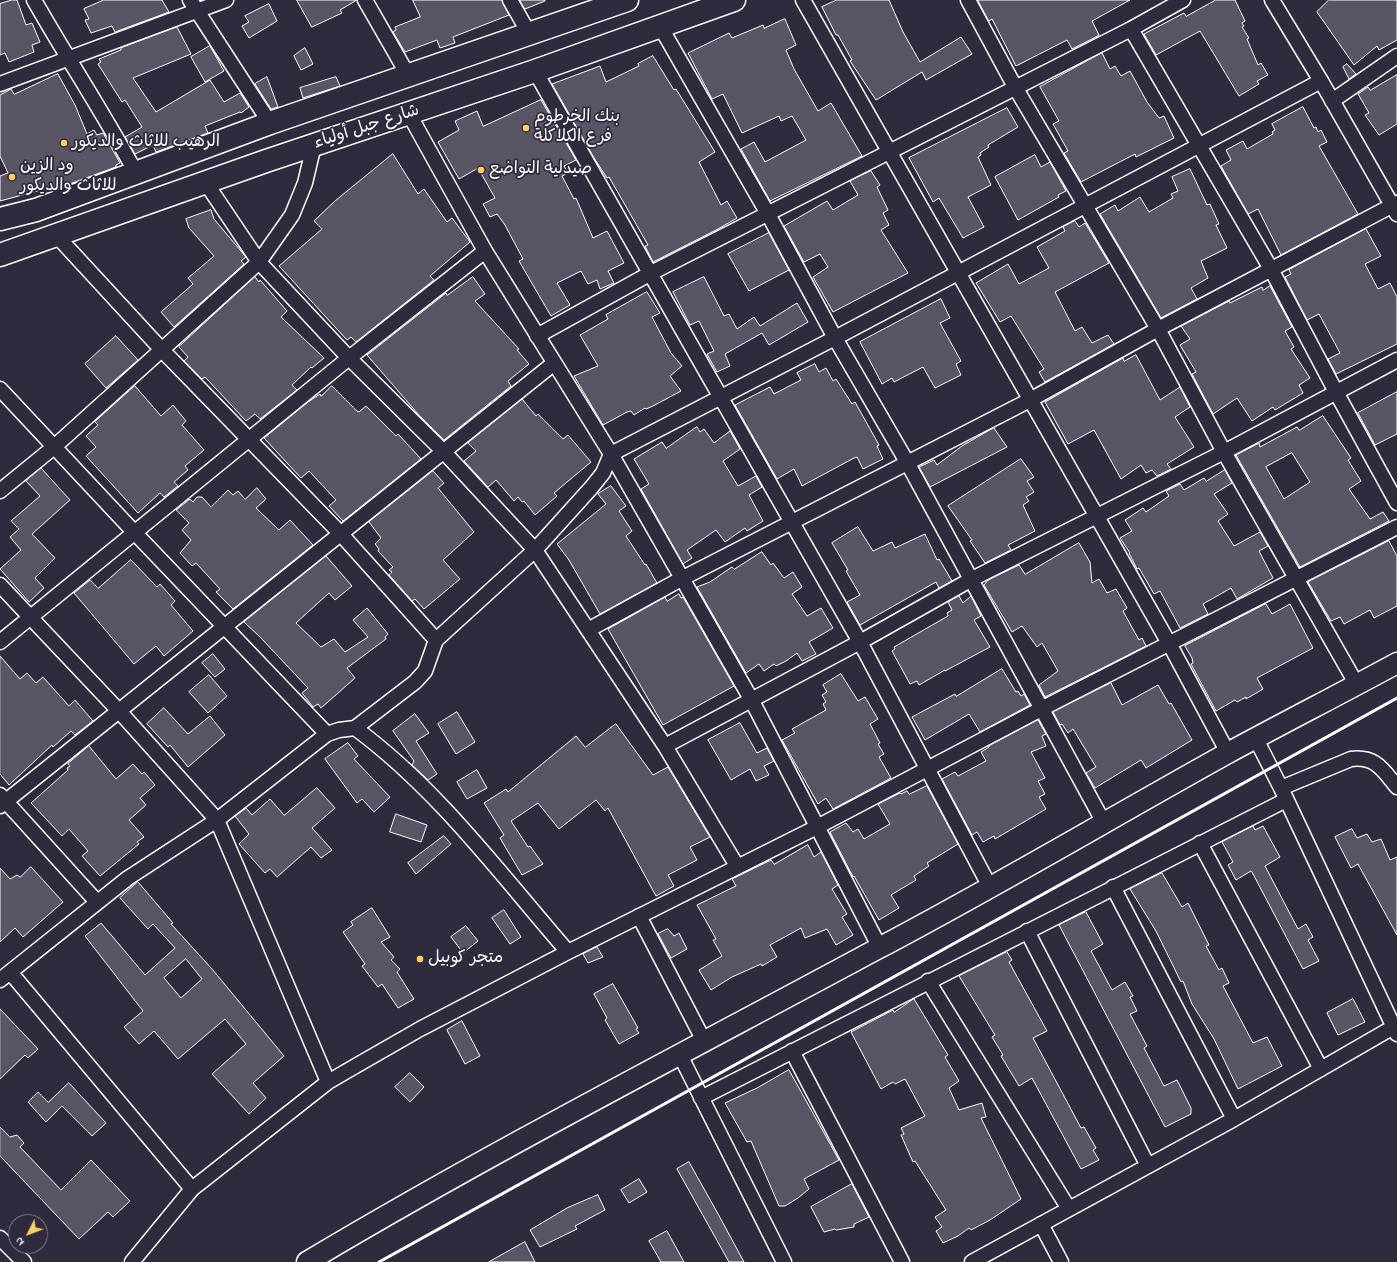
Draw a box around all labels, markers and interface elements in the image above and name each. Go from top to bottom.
street label: شارع جبل أولياء [312,101,422,155]
place label: بنك الخرطوم فرع الكلاكلة [534,108,620,148]
marker: بنك الخرطوم فرع الكلاكلة [521,123,531,133]
place label: الرهيب للاثاث والديكور [72,133,220,153]
marker: الرهيب للاثاث والديكور [59,138,69,148]
place label: ود الزين للاثاث والديكور [20,157,116,197]
place label: صيدلية التواضع [489,160,592,180]
marker: صيدلية التواضع [476,165,486,175]
marker: ود الزين للاثاث والديكور [7,172,17,182]
place label: متجر كوبيل [428,949,503,969]
marker: متجر كوبيل [415,954,425,964]
north arrow [8,1214,48,1254]
text: N [11,1233,28,1249]

